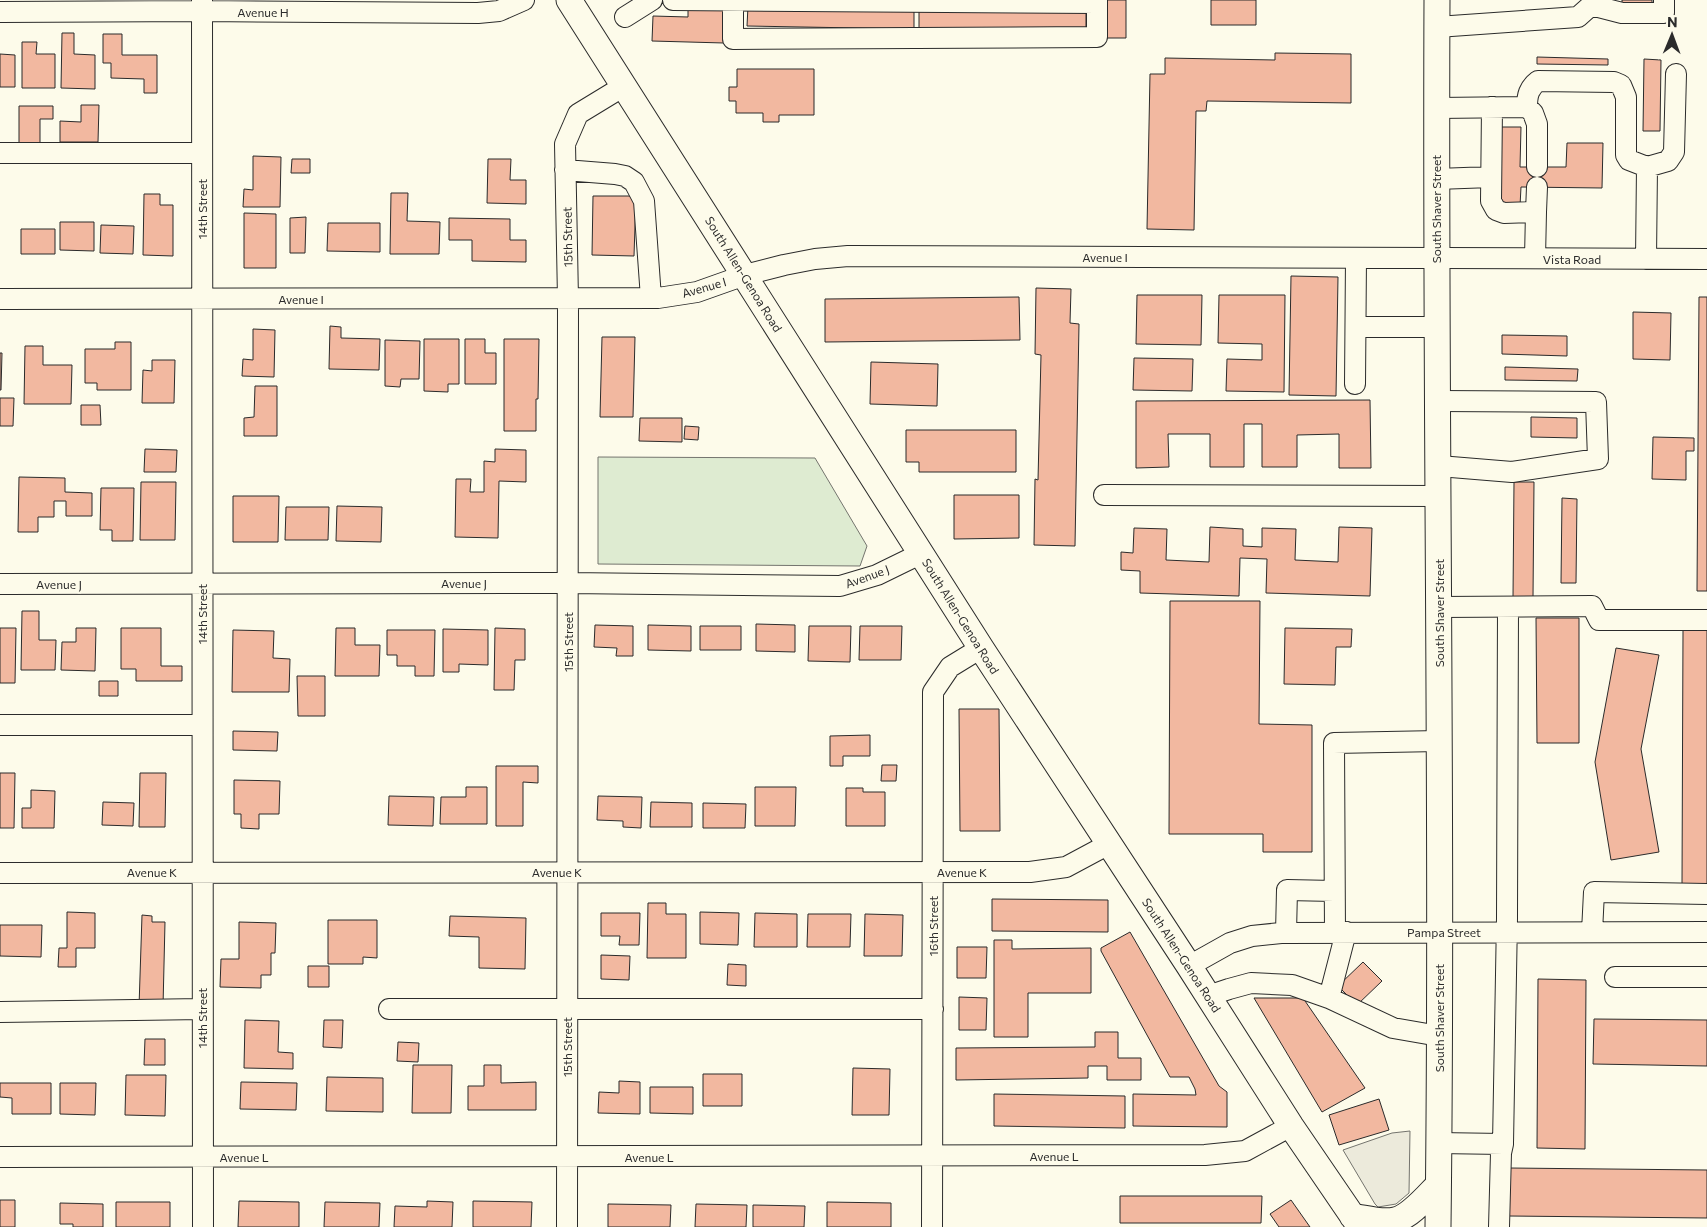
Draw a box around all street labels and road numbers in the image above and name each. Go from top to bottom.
street label: Avenue H [237,5,289,19]
street label: South Shaver Street [1429,155,1443,263]
street label: 14th Street [195,179,209,239]
street label: 15th Street [559,207,575,267]
street label: South Allen-Genoa Road [703,214,785,334]
street label: Avenue I [1082,250,1128,264]
street label: Vista Road [1543,252,1601,266]
street label: Avenue I [680,274,728,300]
street label: Avenue I [278,292,324,306]
street label: South Allen-Genoa Road [920,556,1002,676]
street label: South Shaver Street [1432,559,1446,667]
street label: Avenue J [843,562,891,591]
street label: Avenue J [441,576,487,591]
street label: Avenue J [36,577,82,592]
street label: 14th Street [195,584,209,644]
street label: 15th Street [561,612,575,672]
street label: Avenue K [127,865,177,879]
street label: Avenue K [532,865,582,879]
street label: Avenue K [937,865,987,879]
street label: South Allen-Genoa Road [1140,895,1224,1015]
street label: 16th Street [926,896,940,956]
street label: Pampa Street [1407,925,1481,939]
street label: South Shaver Street [1432,964,1446,1072]
street label: 14th Street [195,988,209,1048]
street label: 15th Street [560,1017,574,1077]
street label: Avenue L [1029,1149,1079,1163]
street label: Avenue L [219,1150,269,1164]
street label: Avenue L [624,1150,674,1164]

